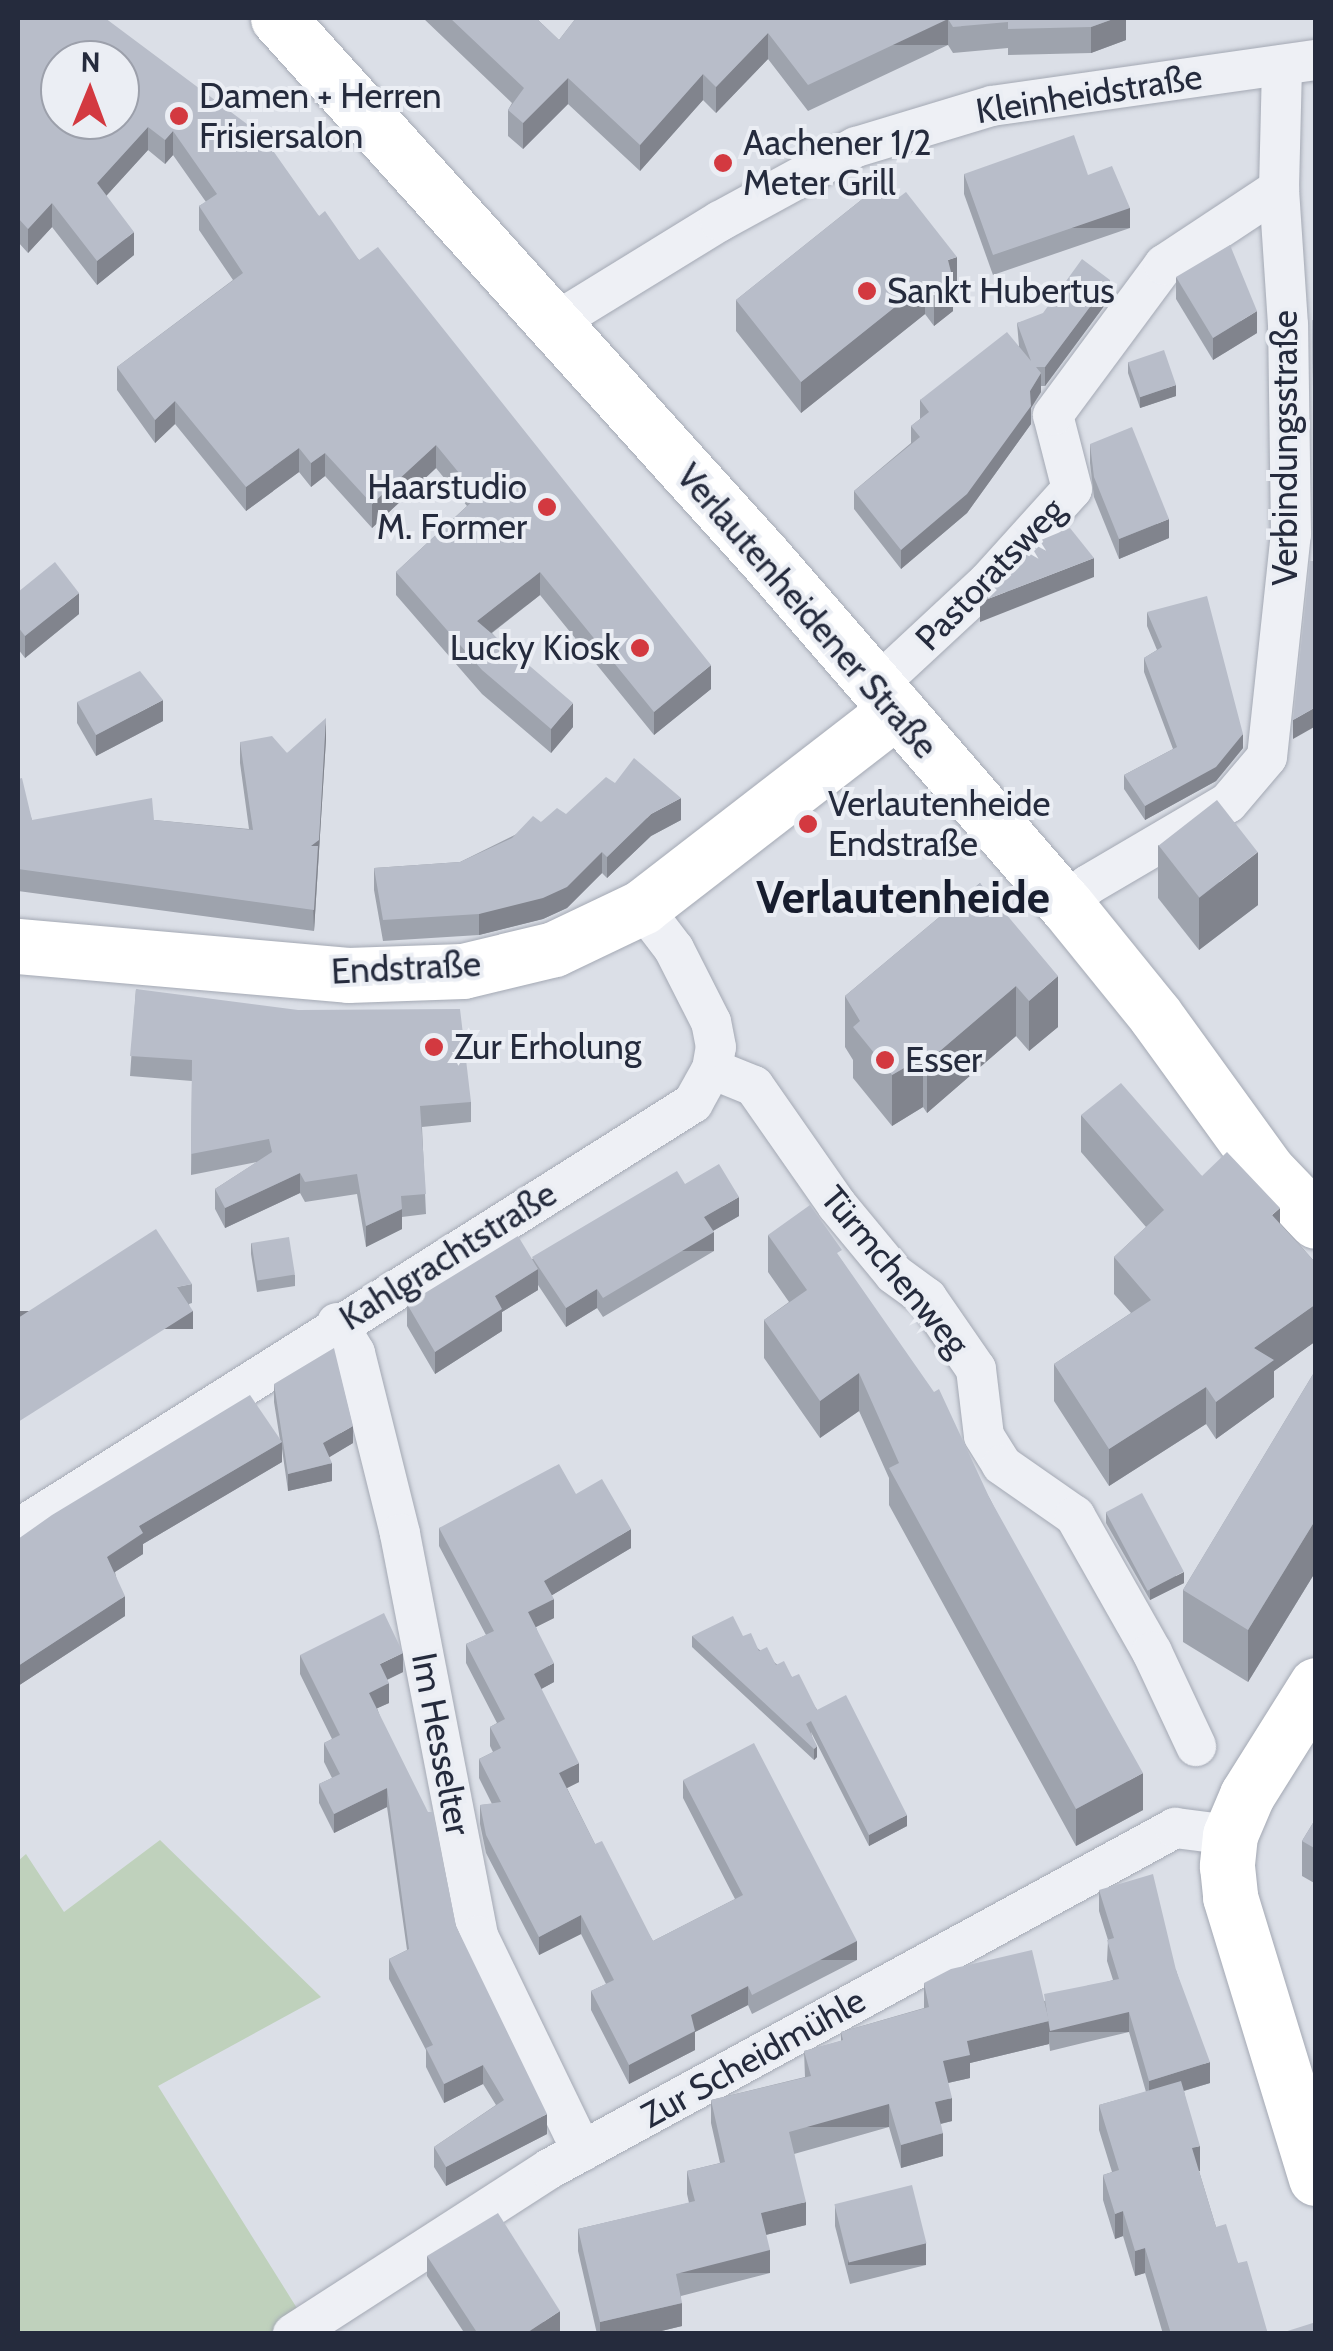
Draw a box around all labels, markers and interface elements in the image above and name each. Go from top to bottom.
north arrow [40,40,140,140]
text: N [80,45,101,79]
street label: Kleinheidstraße [973,55,1205,133]
place label: Damen + Herren Frisiersalon [199,75,442,157]
marker: Damen + Herren Frisiersalon [168,105,190,127]
place label: Aachener 1/2 Meter Grill [743,122,932,204]
marker: Aachener 1/2 Meter Grill [712,152,734,174]
place label: Sankt Hubertus [887,270,1115,312]
marker: Sankt Hubertus [856,280,878,302]
street label: Verbindungsstraße [1264,310,1306,586]
street label: Verlautenheidener Straße [668,455,946,767]
place label: Haarstudio M. Former [367,466,527,548]
street label: Pastoratsweg [907,489,1073,659]
marker: Haarstudio M. Former [536,496,558,518]
place label: Lucky Kiosk [450,627,620,669]
marker: Lucky Kiosk [629,637,651,659]
place label: Verlautenheide Endstraße [828,783,1050,865]
marker: Verlautenheide Endstraße [797,813,819,835]
district label: Verlautenheide [756,871,1050,925]
street label: Endstraße [330,943,482,993]
place label: Zur Erholung [454,1026,641,1068]
marker: Zur Erholung [423,1036,445,1058]
place label: Esser [905,1039,982,1081]
marker: Esser [874,1049,896,1071]
street label: Kahlgrachtstraße [332,1173,564,1339]
street label: Türmchenweg [812,1178,978,1364]
street label: Im Hesselter [403,1649,479,1839]
street label: Zur Scheidmühle [634,1979,872,2137]

